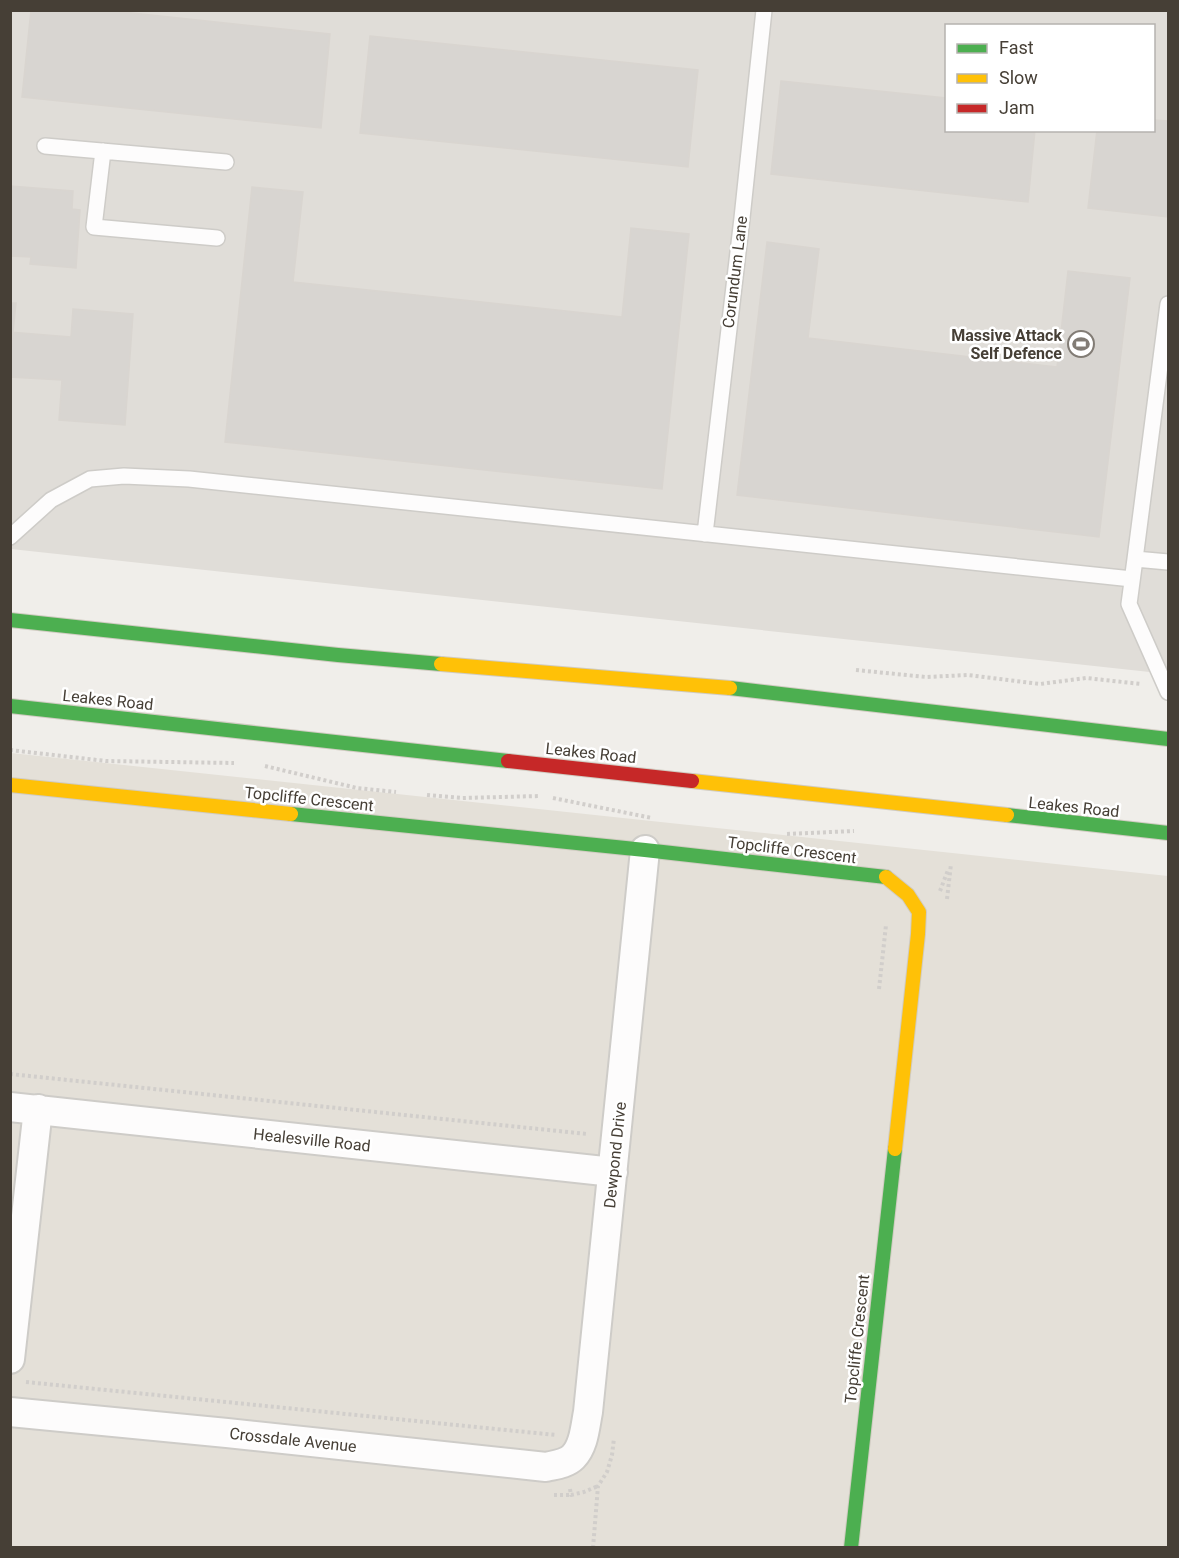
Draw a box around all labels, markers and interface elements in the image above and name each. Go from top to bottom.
legend [945,24,1155,132]
text: Fast [999,37,1034,58]
text: Slow [999,67,1038,88]
text: Jam [999,97,1035,118]
street label: Corundum Lane [719,215,751,329]
place label: Massive Attack Self Defence [951,326,1062,363]
sports icon: Massive Attack Self Defence [1066,329,1096,359]
street label: Leakes Road [62,686,154,714]
street label: Leakes Road [545,739,637,767]
street label: Topcliffe Crescent [243,783,375,815]
street label: Leakes Road [1028,793,1120,821]
street label: Topcliffe Crescent [726,833,858,867]
street label: Dewpond Drive [600,1101,630,1209]
street label: Healesville Road [252,1124,372,1156]
street label: Topcliffe Crescent [841,1273,873,1405]
street label: Crossdale Avenue [228,1424,358,1456]

